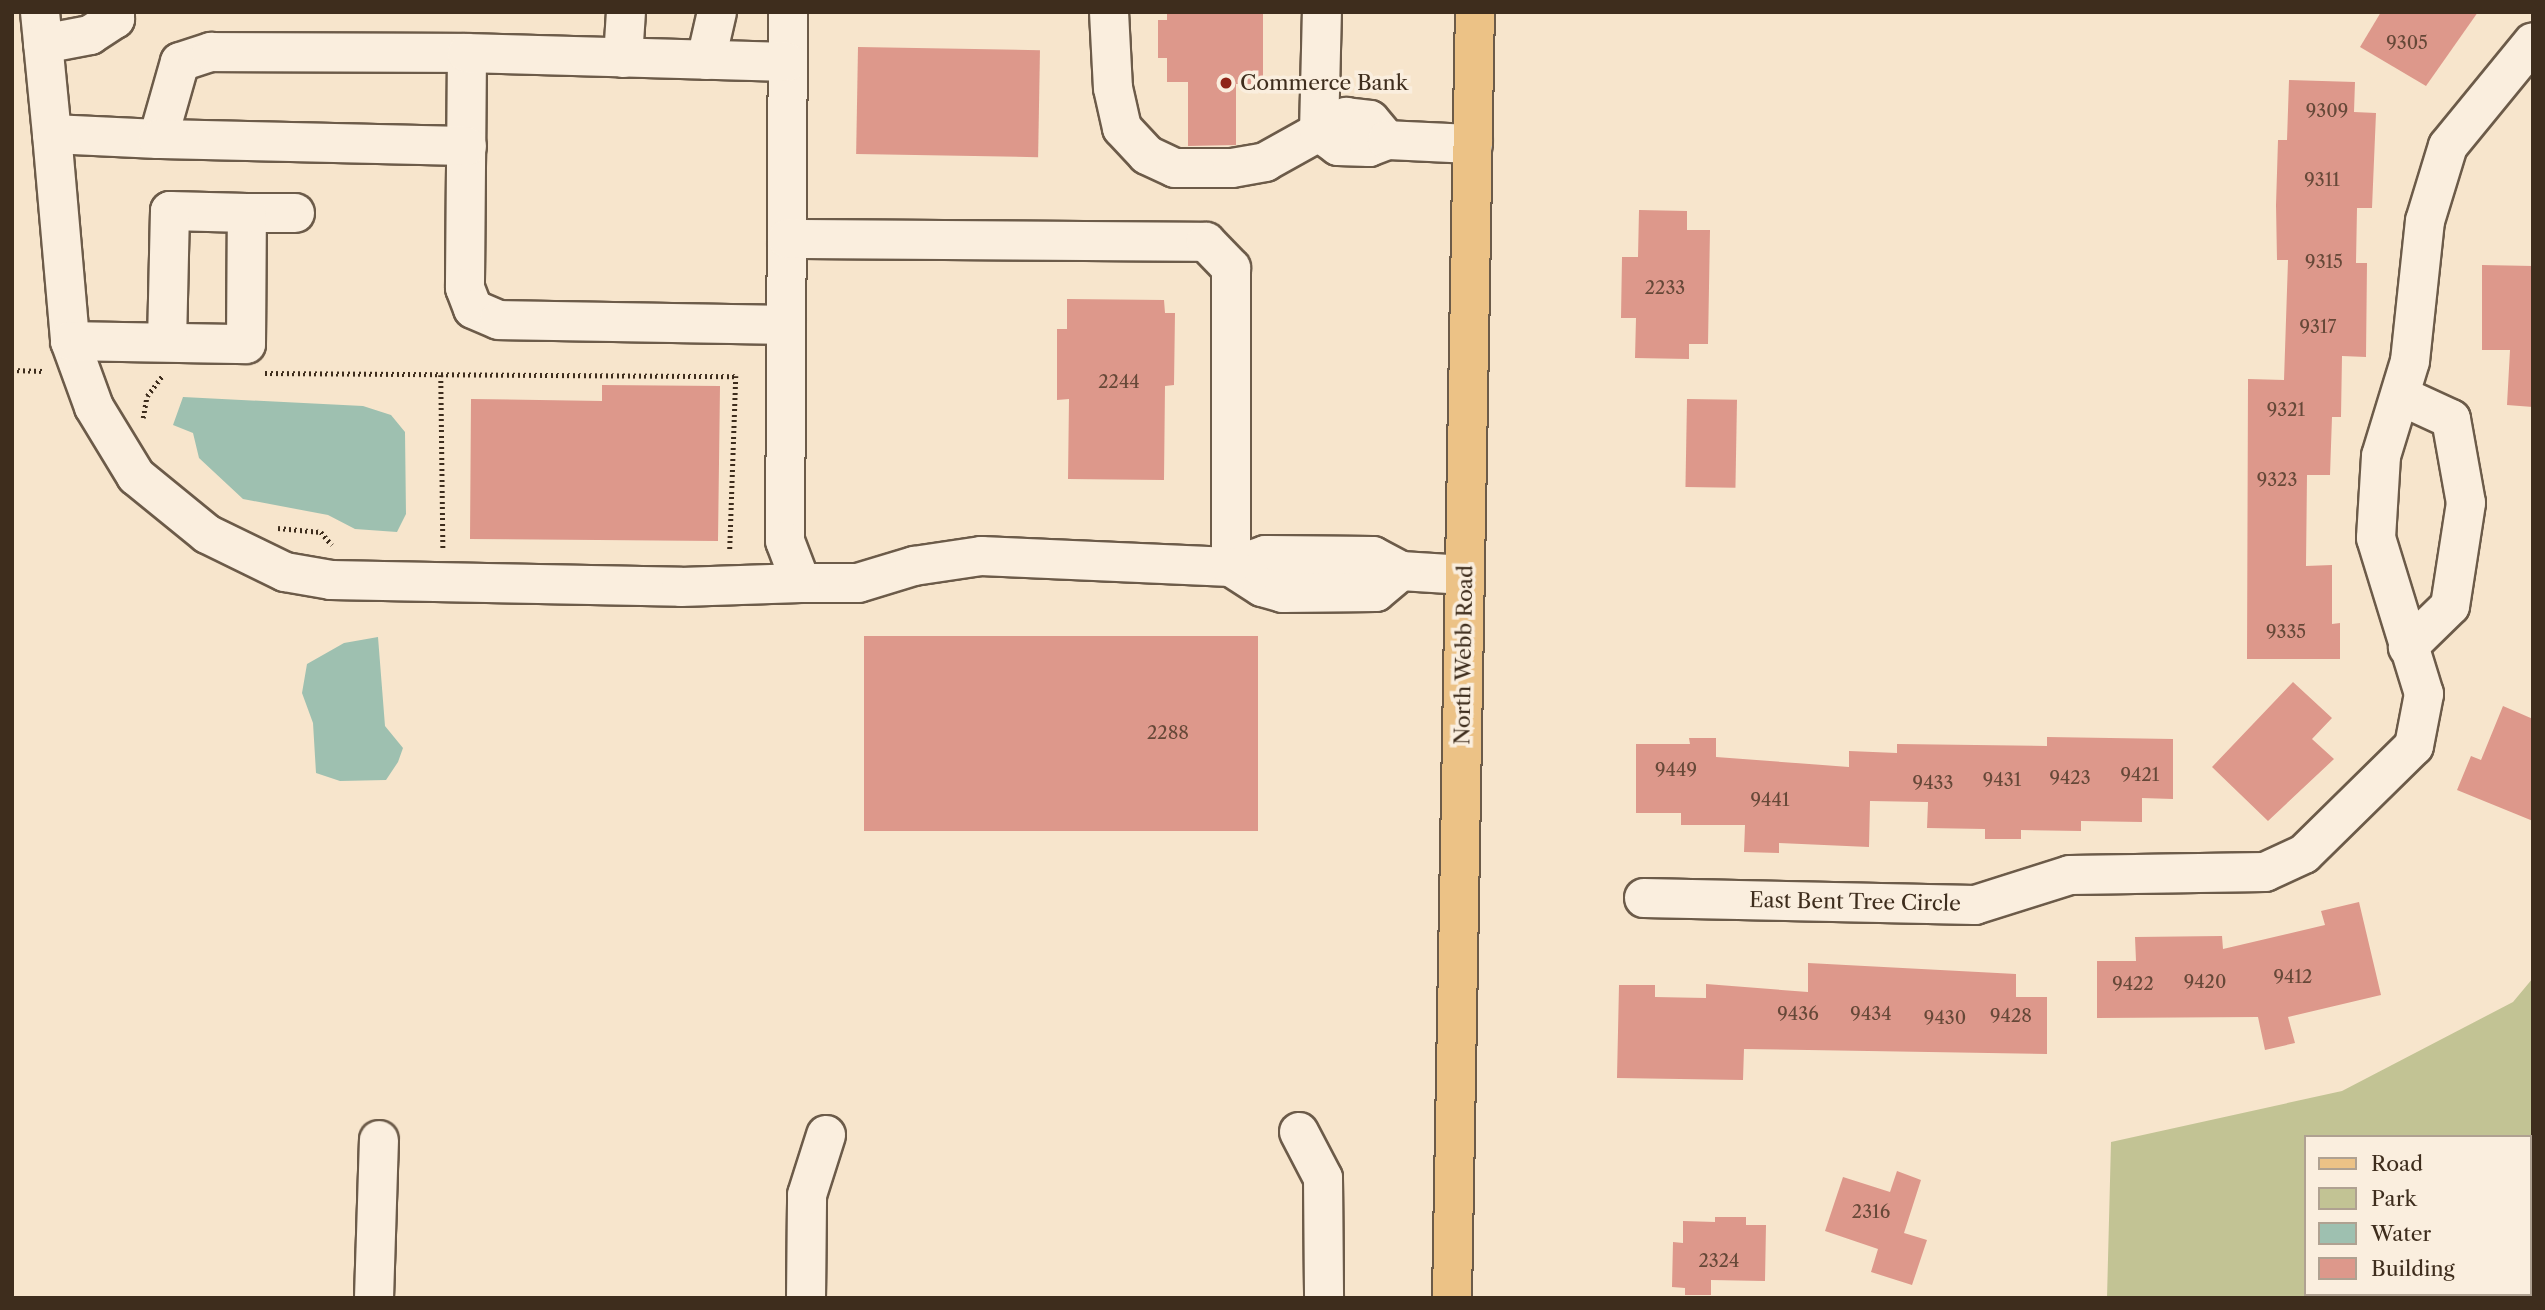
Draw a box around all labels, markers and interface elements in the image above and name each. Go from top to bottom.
house number: 9305 [2386,32,2428,54]
place label: Commerce Bank [1240,70,1408,96]
marker: Commerce Bank [1218,75,1234,91]
house number: 9309 [2306,100,2348,122]
house number: 9311 [2304,169,2340,191]
house number: 9315 [2305,251,2343,273]
house number: 2233 [1645,277,1685,299]
house number: 9317 [2300,316,2336,338]
house number: 2244 [1098,371,1140,393]
house number: 9321 [2267,399,2305,421]
house number: 9323 [2257,469,2297,491]
street label: North Webb Road [1450,565,1478,745]
house number: 9335 [2266,621,2306,643]
house number: 2288 [1147,722,1189,744]
house number: 9449 [1655,759,1697,781]
house number: 9421 [2121,764,2159,786]
house number: 9423 [2049,767,2091,789]
house number: 9431 [1983,769,2021,791]
house number: 9433 [1913,772,1953,794]
house number: 9441 [1751,789,1789,811]
street label: East Bent Tree Circle [1749,888,1961,916]
house number: 9412 [2274,966,2312,988]
house number: 9420 [2184,971,2226,993]
house number: 9422 [2112,973,2154,995]
house number: 9436 [1777,1003,1819,1025]
house number: 9434 [1850,1003,1892,1025]
house number: 9428 [1990,1005,2032,1027]
house number: 9430 [1924,1007,1966,1029]
legend [2304,1135,2531,1296]
text: Road [2371,1151,2423,1176]
text: Park [2371,1186,2417,1211]
house number: 2316 [1852,1201,1890,1223]
text: Water [2371,1221,2431,1246]
house number: 2324 [1698,1250,1740,1272]
text: Building [2371,1256,2455,1281]

